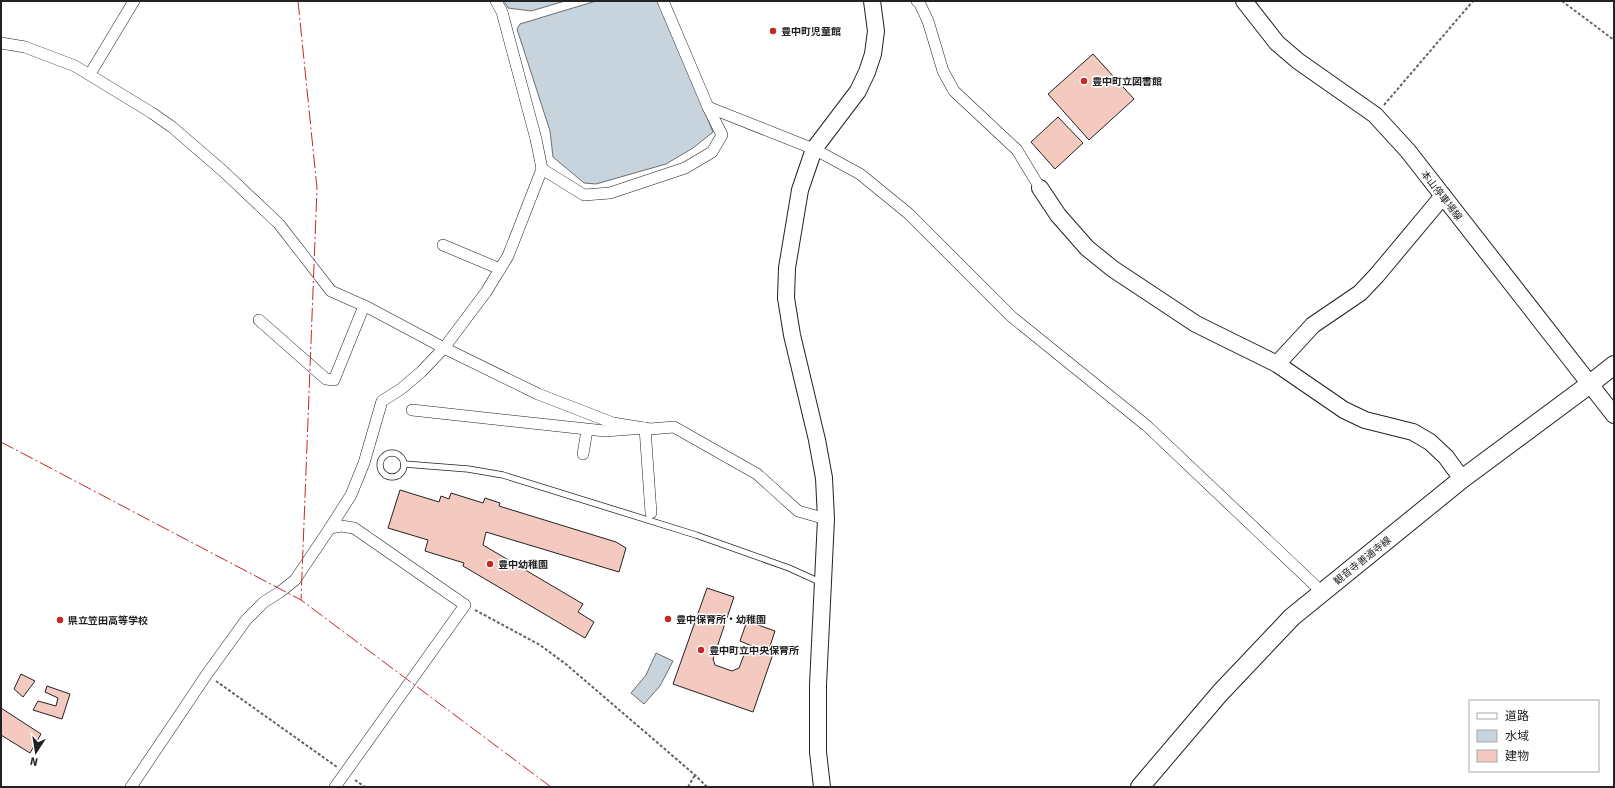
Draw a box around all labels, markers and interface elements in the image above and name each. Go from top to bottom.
marker: 豊中町児童館 [768,26,778,36]
place label: 豊中町児童館 [781,26,841,38]
marker: 豊中町立図書館 [1079,76,1089,86]
place label: 豊中町立図書館 [1092,76,1162,88]
street label: 本山停車場線 [1418,168,1464,223]
street label: 観音寺善通寺線 [1332,534,1394,587]
marker: 豊中幼稚園 [485,559,495,569]
place label: 豊中幼稚園 [498,559,548,571]
marker: 豊中保育所・幼稚園 [663,614,673,624]
place label: 豊中保育所・幼稚園 [676,614,766,626]
marker: 県立笠田高等学校 [55,615,65,625]
place label: 県立笠田高等学校 [68,615,148,627]
marker: 豊中町立中央保育所 [696,645,706,655]
place label: 豊中町立中央保育所 [709,645,799,657]
legend [1469,700,1599,772]
text: 道路 [1505,709,1529,724]
text: 水域 [1505,729,1529,744]
north arrow [16,732,56,772]
text: 建物 [1505,749,1529,764]
text: N [29,754,39,768]

